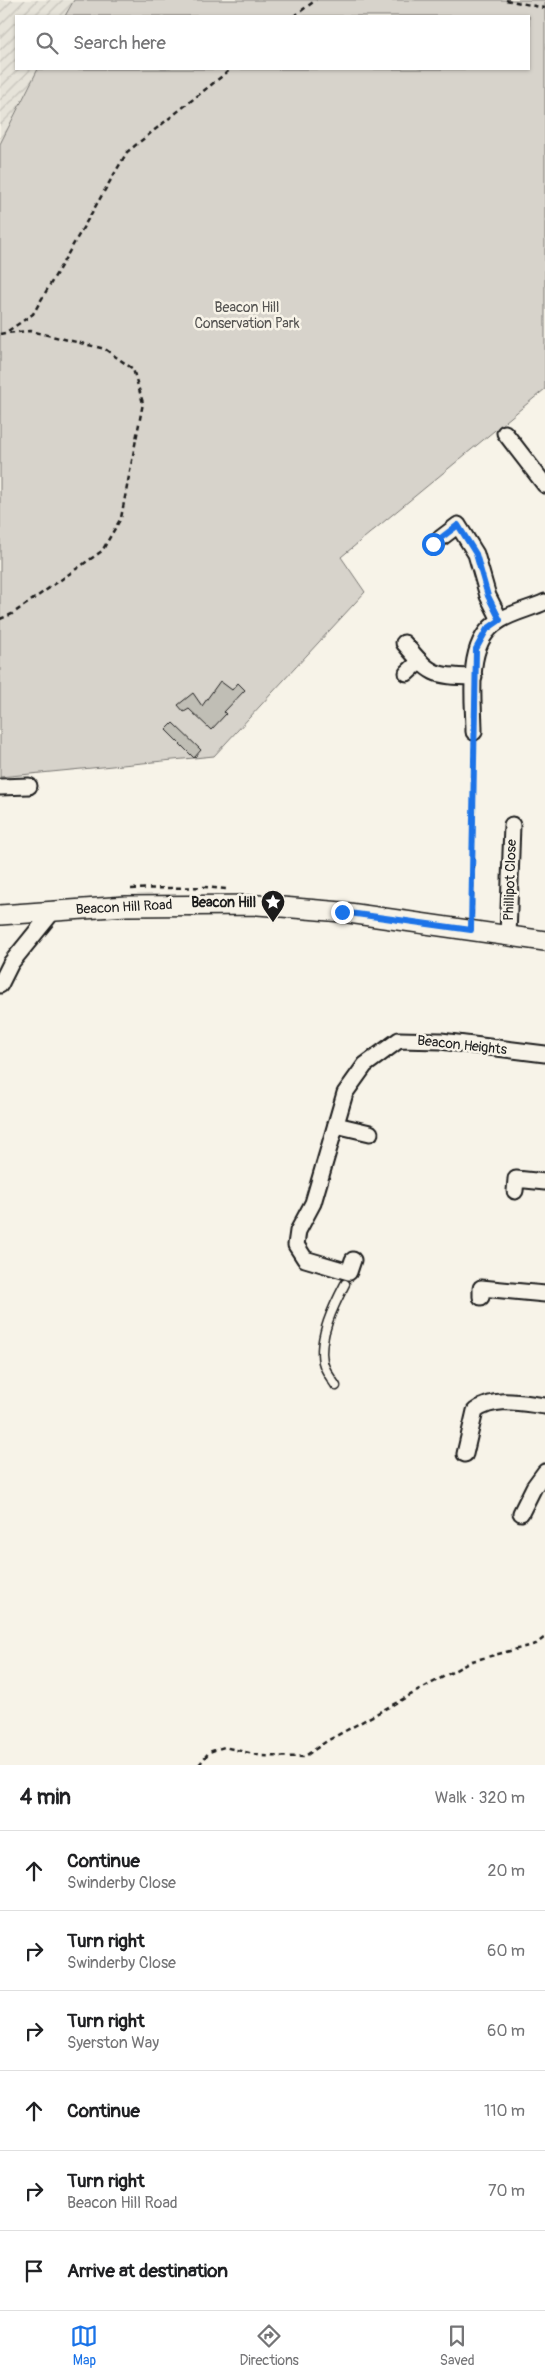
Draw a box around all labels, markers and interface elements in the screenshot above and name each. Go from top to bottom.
search box [15,15,530,70]
icon: search [33,29,61,57]
text: Search here [73,31,166,55]
park label: Beacon Hill Conservation Park [194,299,300,332]
route start [422,533,445,556]
street label: Phillipot Close [500,839,520,921]
place icon: Beacon Hill [260,889,286,923]
place label: Beacon Hill [191,894,256,911]
street label: Beacon Hill Road [75,896,173,918]
route end [331,901,354,924]
street label: Beacon Heights [416,1032,508,1058]
text: 4 min [20,1784,71,1811]
text: Walk · 320 m [435,1788,525,1808]
text: Continue [67,1849,140,1873]
icon: ahead [20,1857,48,1885]
text: 20 m [487,1861,525,1881]
text: Swinderby Close [67,1873,176,1893]
text: Turn right [67,1929,145,1953]
icon: right [20,1937,48,1965]
text: 60 m [487,1941,525,1961]
text: Swinderby Close [67,1953,176,1973]
text: Turn right [67,2009,145,2033]
icon: right [20,2017,48,2045]
text: 60 m [487,2021,525,2041]
text: Syerston Way [67,2033,159,2053]
icon: ahead [20,2097,48,2125]
text: Continue [67,2099,140,2123]
text: 110 m [484,2101,525,2121]
text: Turn right [67,2169,145,2193]
icon: right [20,2177,48,2205]
text: 70 m [488,2181,525,2201]
text: Beacon Hill Road [67,2193,178,2213]
icon: arrive [20,2257,48,2285]
text: Arrive at destination [67,2259,228,2283]
tab: Map [70,2322,98,2369]
tab: Directions [239,2322,299,2369]
tab: Saved [440,2322,475,2369]

